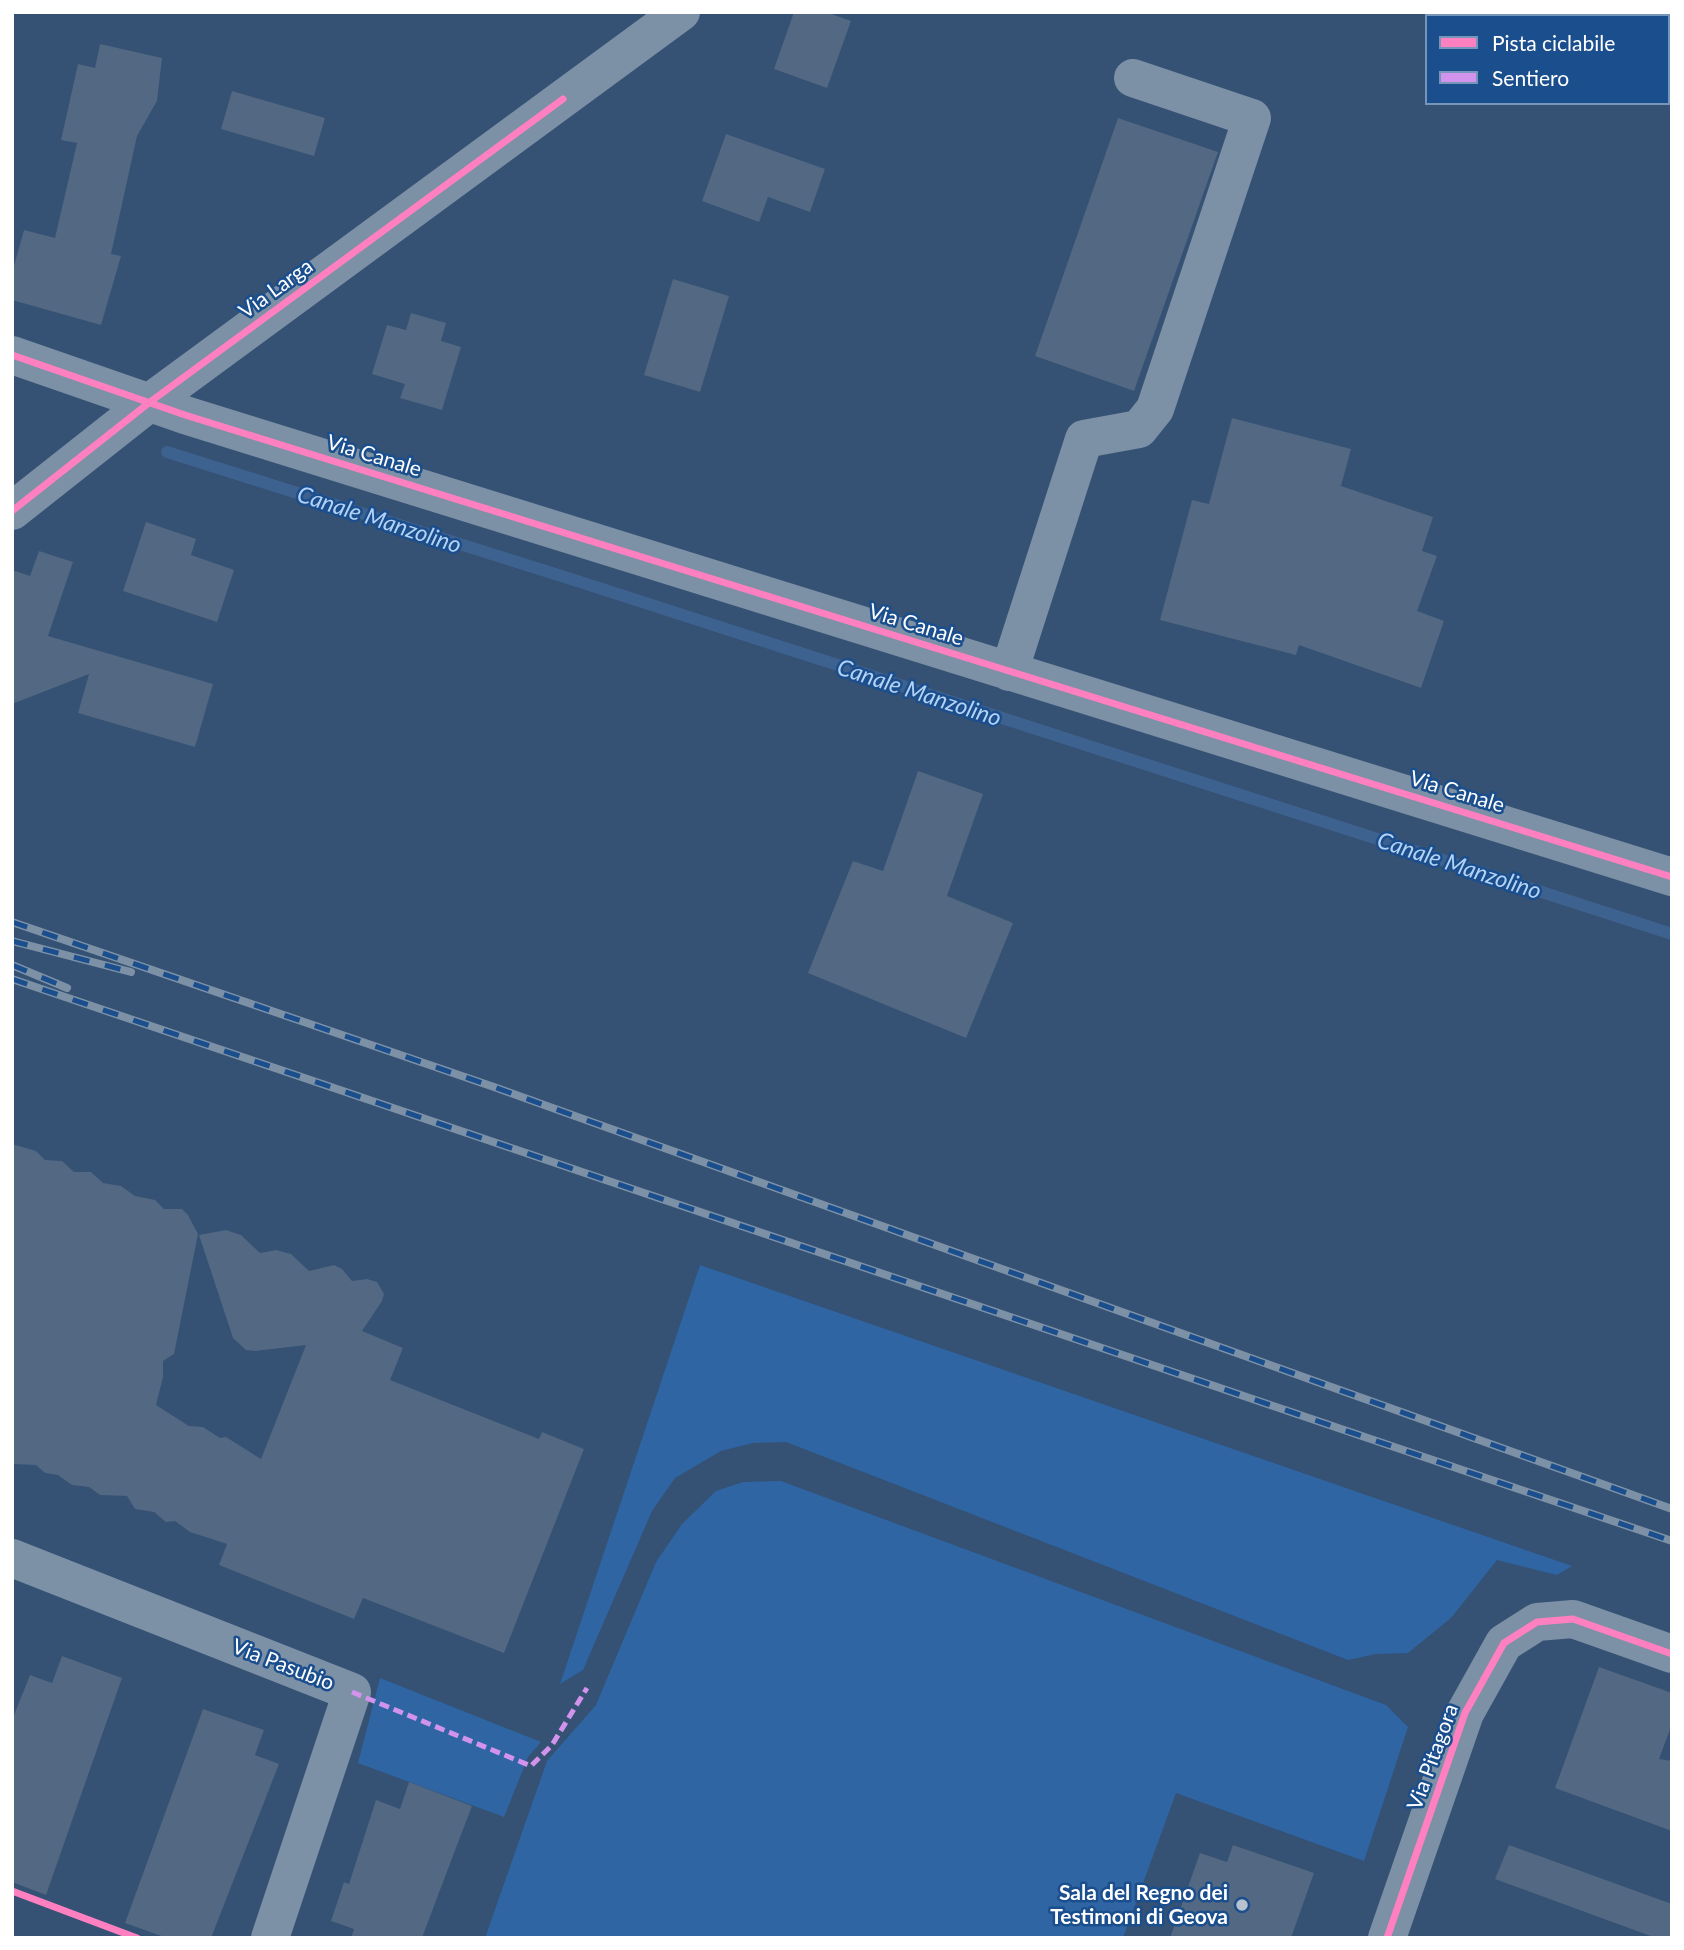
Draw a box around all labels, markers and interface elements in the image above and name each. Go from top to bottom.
legend [1425,14,1670,105]
text: Pista ciclabile [1492,30,1615,55]
text: Sentiero [1492,65,1569,90]
street label: Via Larga [234,254,318,324]
street label: Via Canale [324,430,424,482]
water label: Canale Manzolino [293,480,465,560]
street label: Via Canale [866,599,966,651]
water label: Canale Manzolino [833,653,1005,733]
street label: Via Canale [1407,766,1507,818]
water label: Canale Manzolino [1373,826,1545,906]
street label: Via Pasubio [228,1634,338,1696]
street label: Via Pitagora [1402,1700,1464,1814]
place label: Sala del Regno dei Testimoni di Geova [1050,1880,1228,1930]
marker: Sala del Regno dei Testimoni di Geova [1234,1897,1250,1913]

